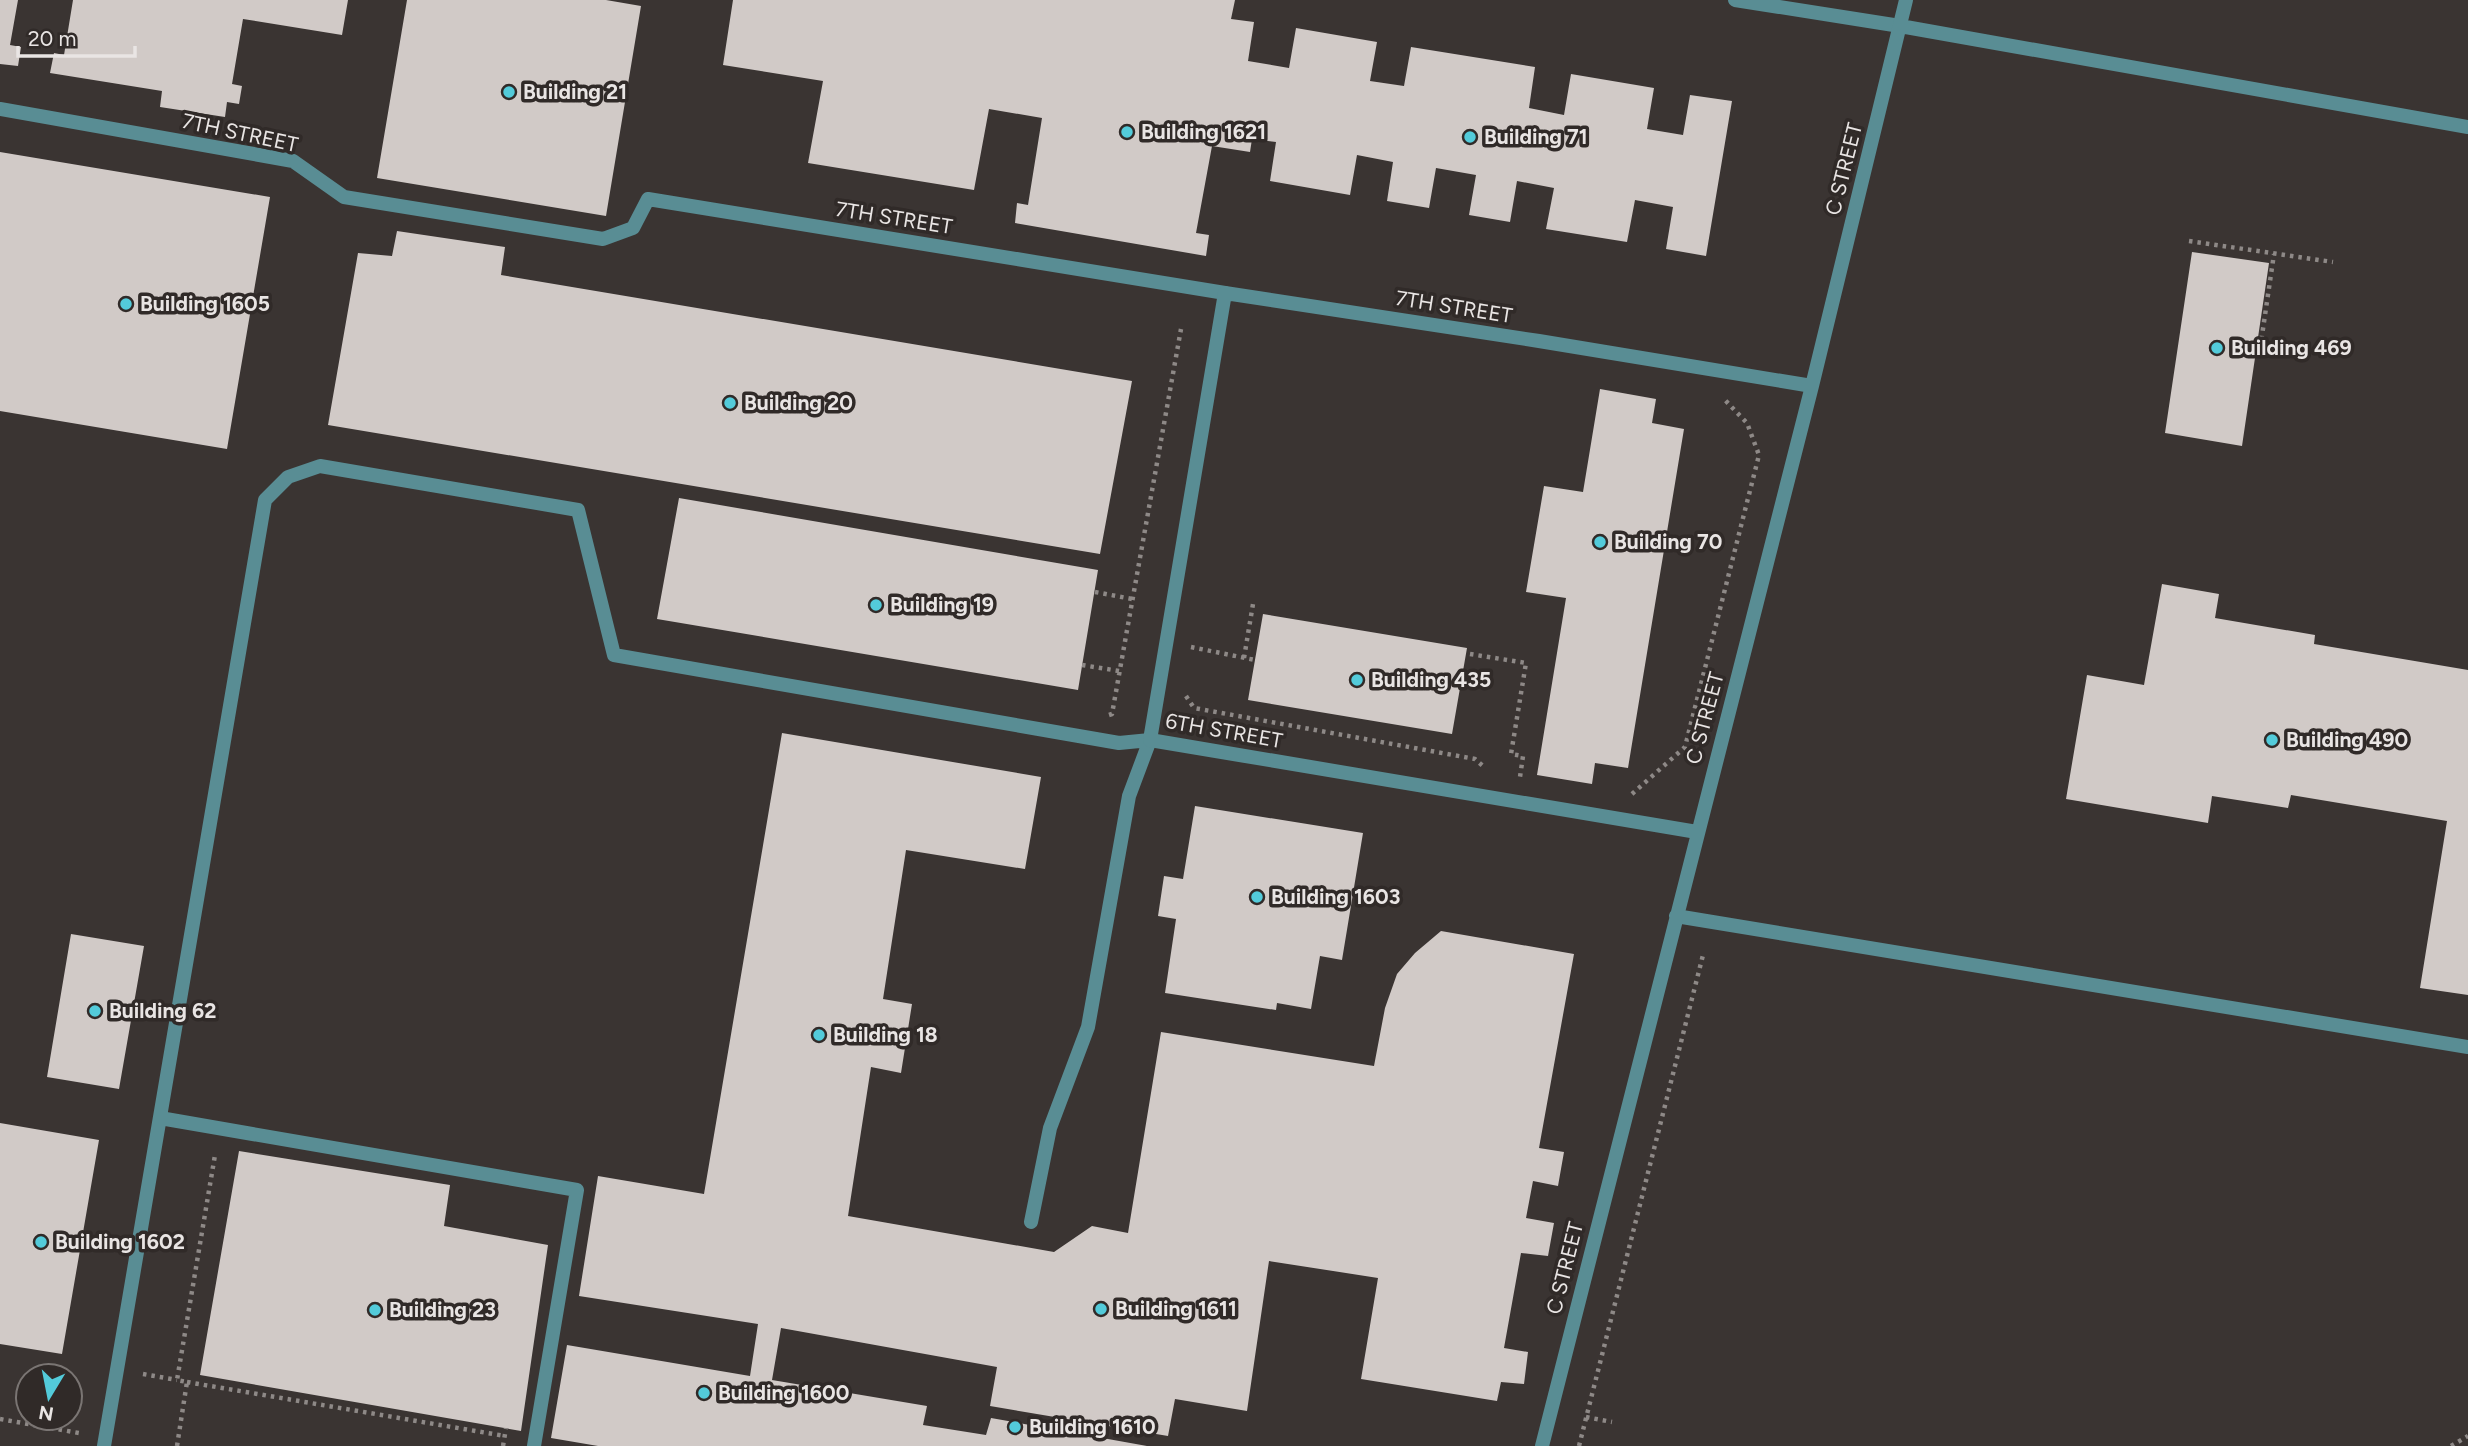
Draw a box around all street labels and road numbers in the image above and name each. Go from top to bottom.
street label: 7TH STREET [180,108,301,157]
street label: C STREET [1820,120,1867,218]
street label: 7TH STREET [834,196,955,239]
street label: 7TH STREET [1394,285,1515,328]
street label: C STREET [1680,669,1729,767]
street label: 6TH STREET [1164,708,1285,753]
street label: C STREET [1541,1219,1588,1317]

